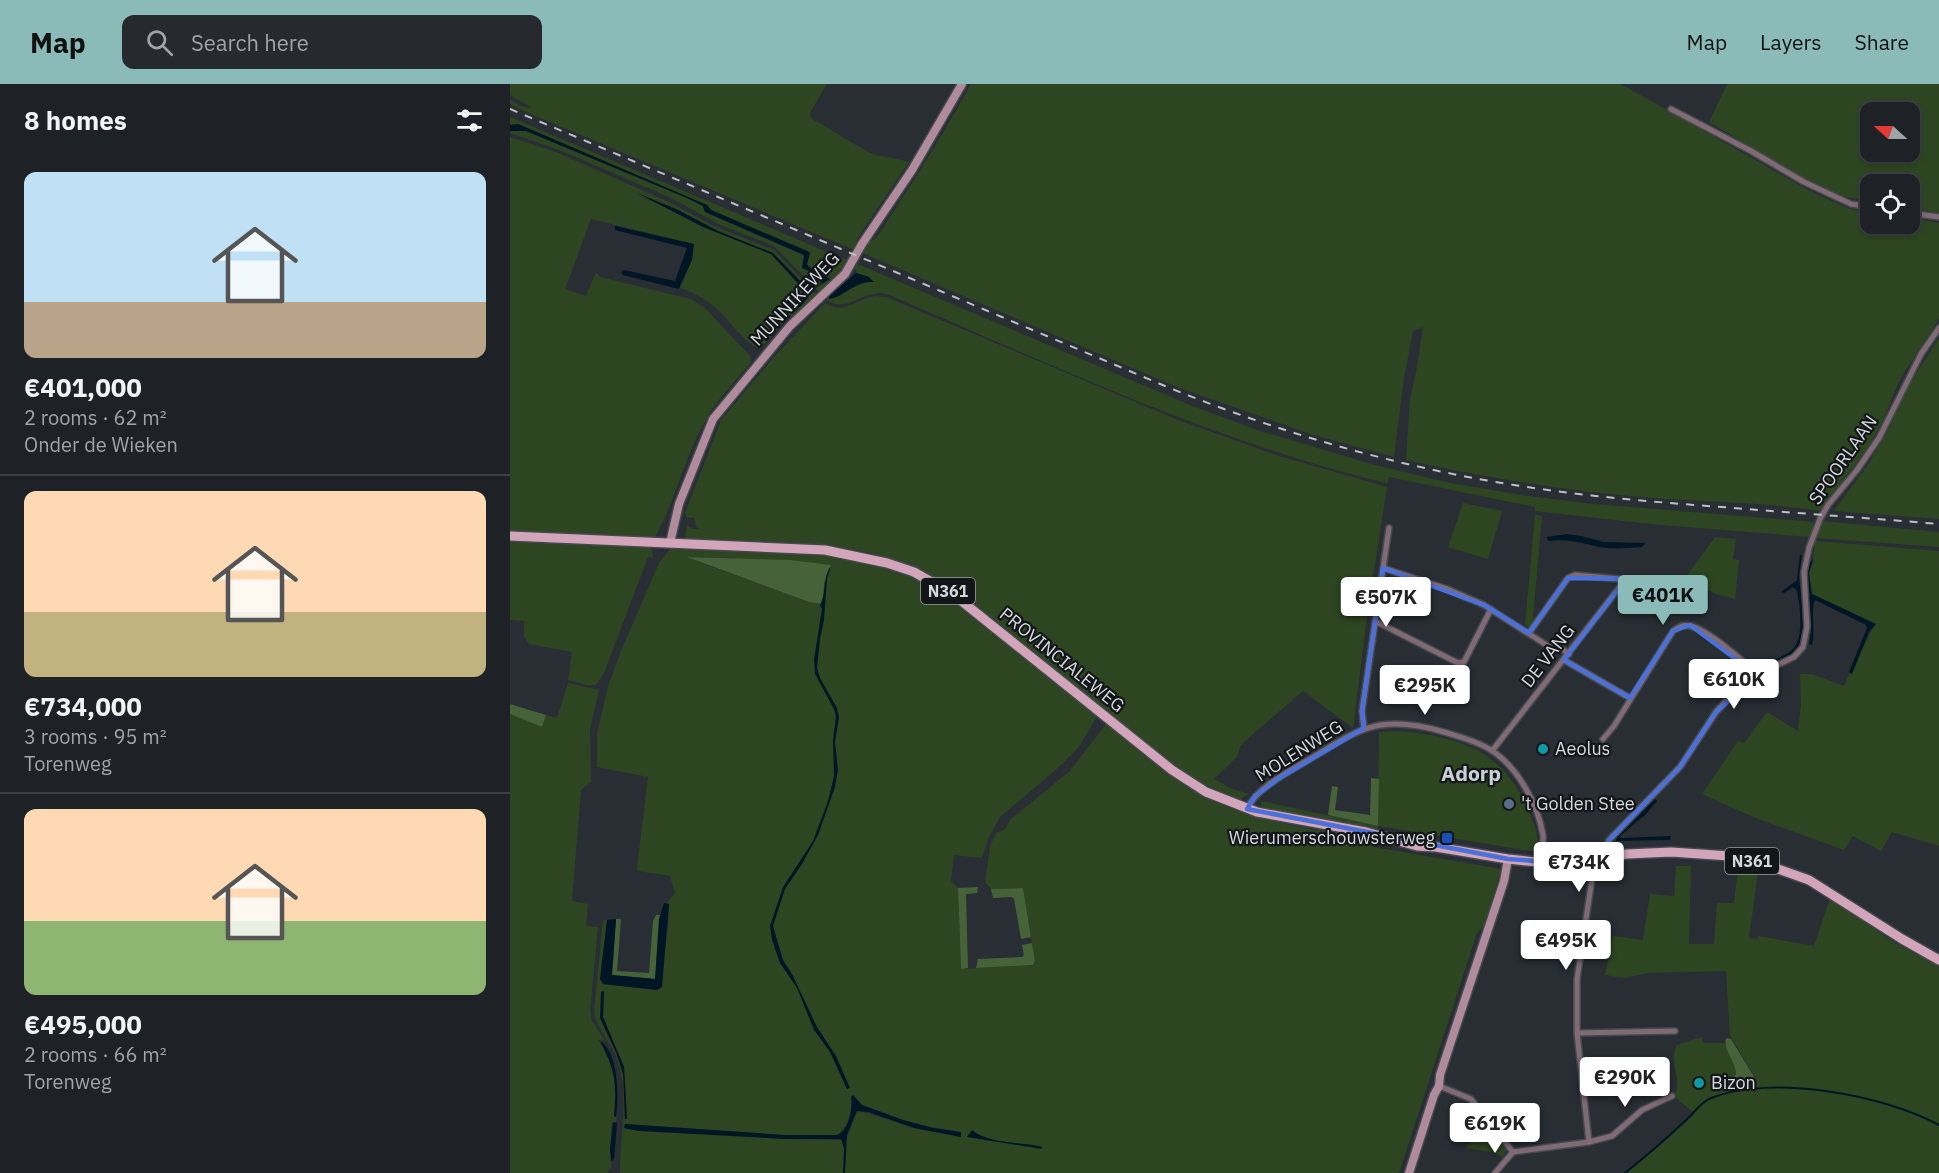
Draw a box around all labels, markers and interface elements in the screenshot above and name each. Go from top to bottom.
search box [122,15,542,69]
text: Map [30,24,86,61]
icon: search [143,26,176,59]
text: Search here [191,28,309,57]
text: Map [1687,28,1727,56]
text: Layers [1760,28,1822,56]
text: Share [1855,28,1909,56]
north arrow [1860,102,1920,162]
map controls [1860,102,1920,234]
text: 8 homes [24,103,127,137]
icon: filters [453,104,486,137]
button: locate [1860,174,1920,234]
icon: home [201,211,309,319]
street label: MUNNIKEWEG [745,247,844,351]
text: €401,000 [24,370,142,404]
text: 2 rooms · 62 m² [24,404,167,431]
street label: SPOORLAAN [1803,411,1882,509]
text: Onder de Wieken [24,431,178,458]
icon: home [201,530,309,638]
pin: €401K [1621,575,1705,626]
pin: €507K [1344,577,1428,628]
road number: N361 [921,578,975,604]
text: €401K [1632,581,1694,608]
text: €507K [1355,583,1417,610]
street label: PROVINCIALEWEG [995,602,1129,717]
street label: DE VANG [1516,620,1579,692]
pin: €610K [1692,659,1776,710]
pin: €295K [1383,665,1467,716]
text: €610K [1703,665,1765,692]
text: €295K [1394,671,1456,698]
text: €734,000 [24,689,142,723]
street label: MOLENWEG [1251,715,1347,786]
text: 3 rooms · 95 m² [24,723,167,750]
place label: Aeolus [1555,737,1610,760]
marker: Aeolus [1536,742,1550,756]
text: Torenweg [24,750,112,777]
district label: Adorp [1441,759,1501,787]
place label: 't Golden Stee [1521,792,1635,815]
marker: 't Golden Stee [1502,797,1516,811]
place label: Wierumerschouwsterweg [1229,826,1435,849]
marker: Wierumerschouwsterweg [1440,831,1454,845]
pin: €734K [1537,842,1621,893]
icon: home [201,848,309,956]
text: €734K [1548,848,1610,875]
road number: N361 [1725,848,1779,874]
pin: €495K [1524,920,1608,971]
text: €495K [1535,926,1597,953]
text: €495,000 [24,1007,142,1041]
text: 2 rooms · 66 m² [24,1041,167,1068]
pin: €290K [1583,1057,1667,1108]
text: €290K [1594,1063,1656,1090]
text: Torenweg [24,1068,112,1095]
place label: Bizon [1711,1071,1756,1094]
marker: Bizon [1692,1076,1706,1090]
pin: €619K [1453,1103,1537,1154]
text: €619K [1464,1109,1526,1136]

